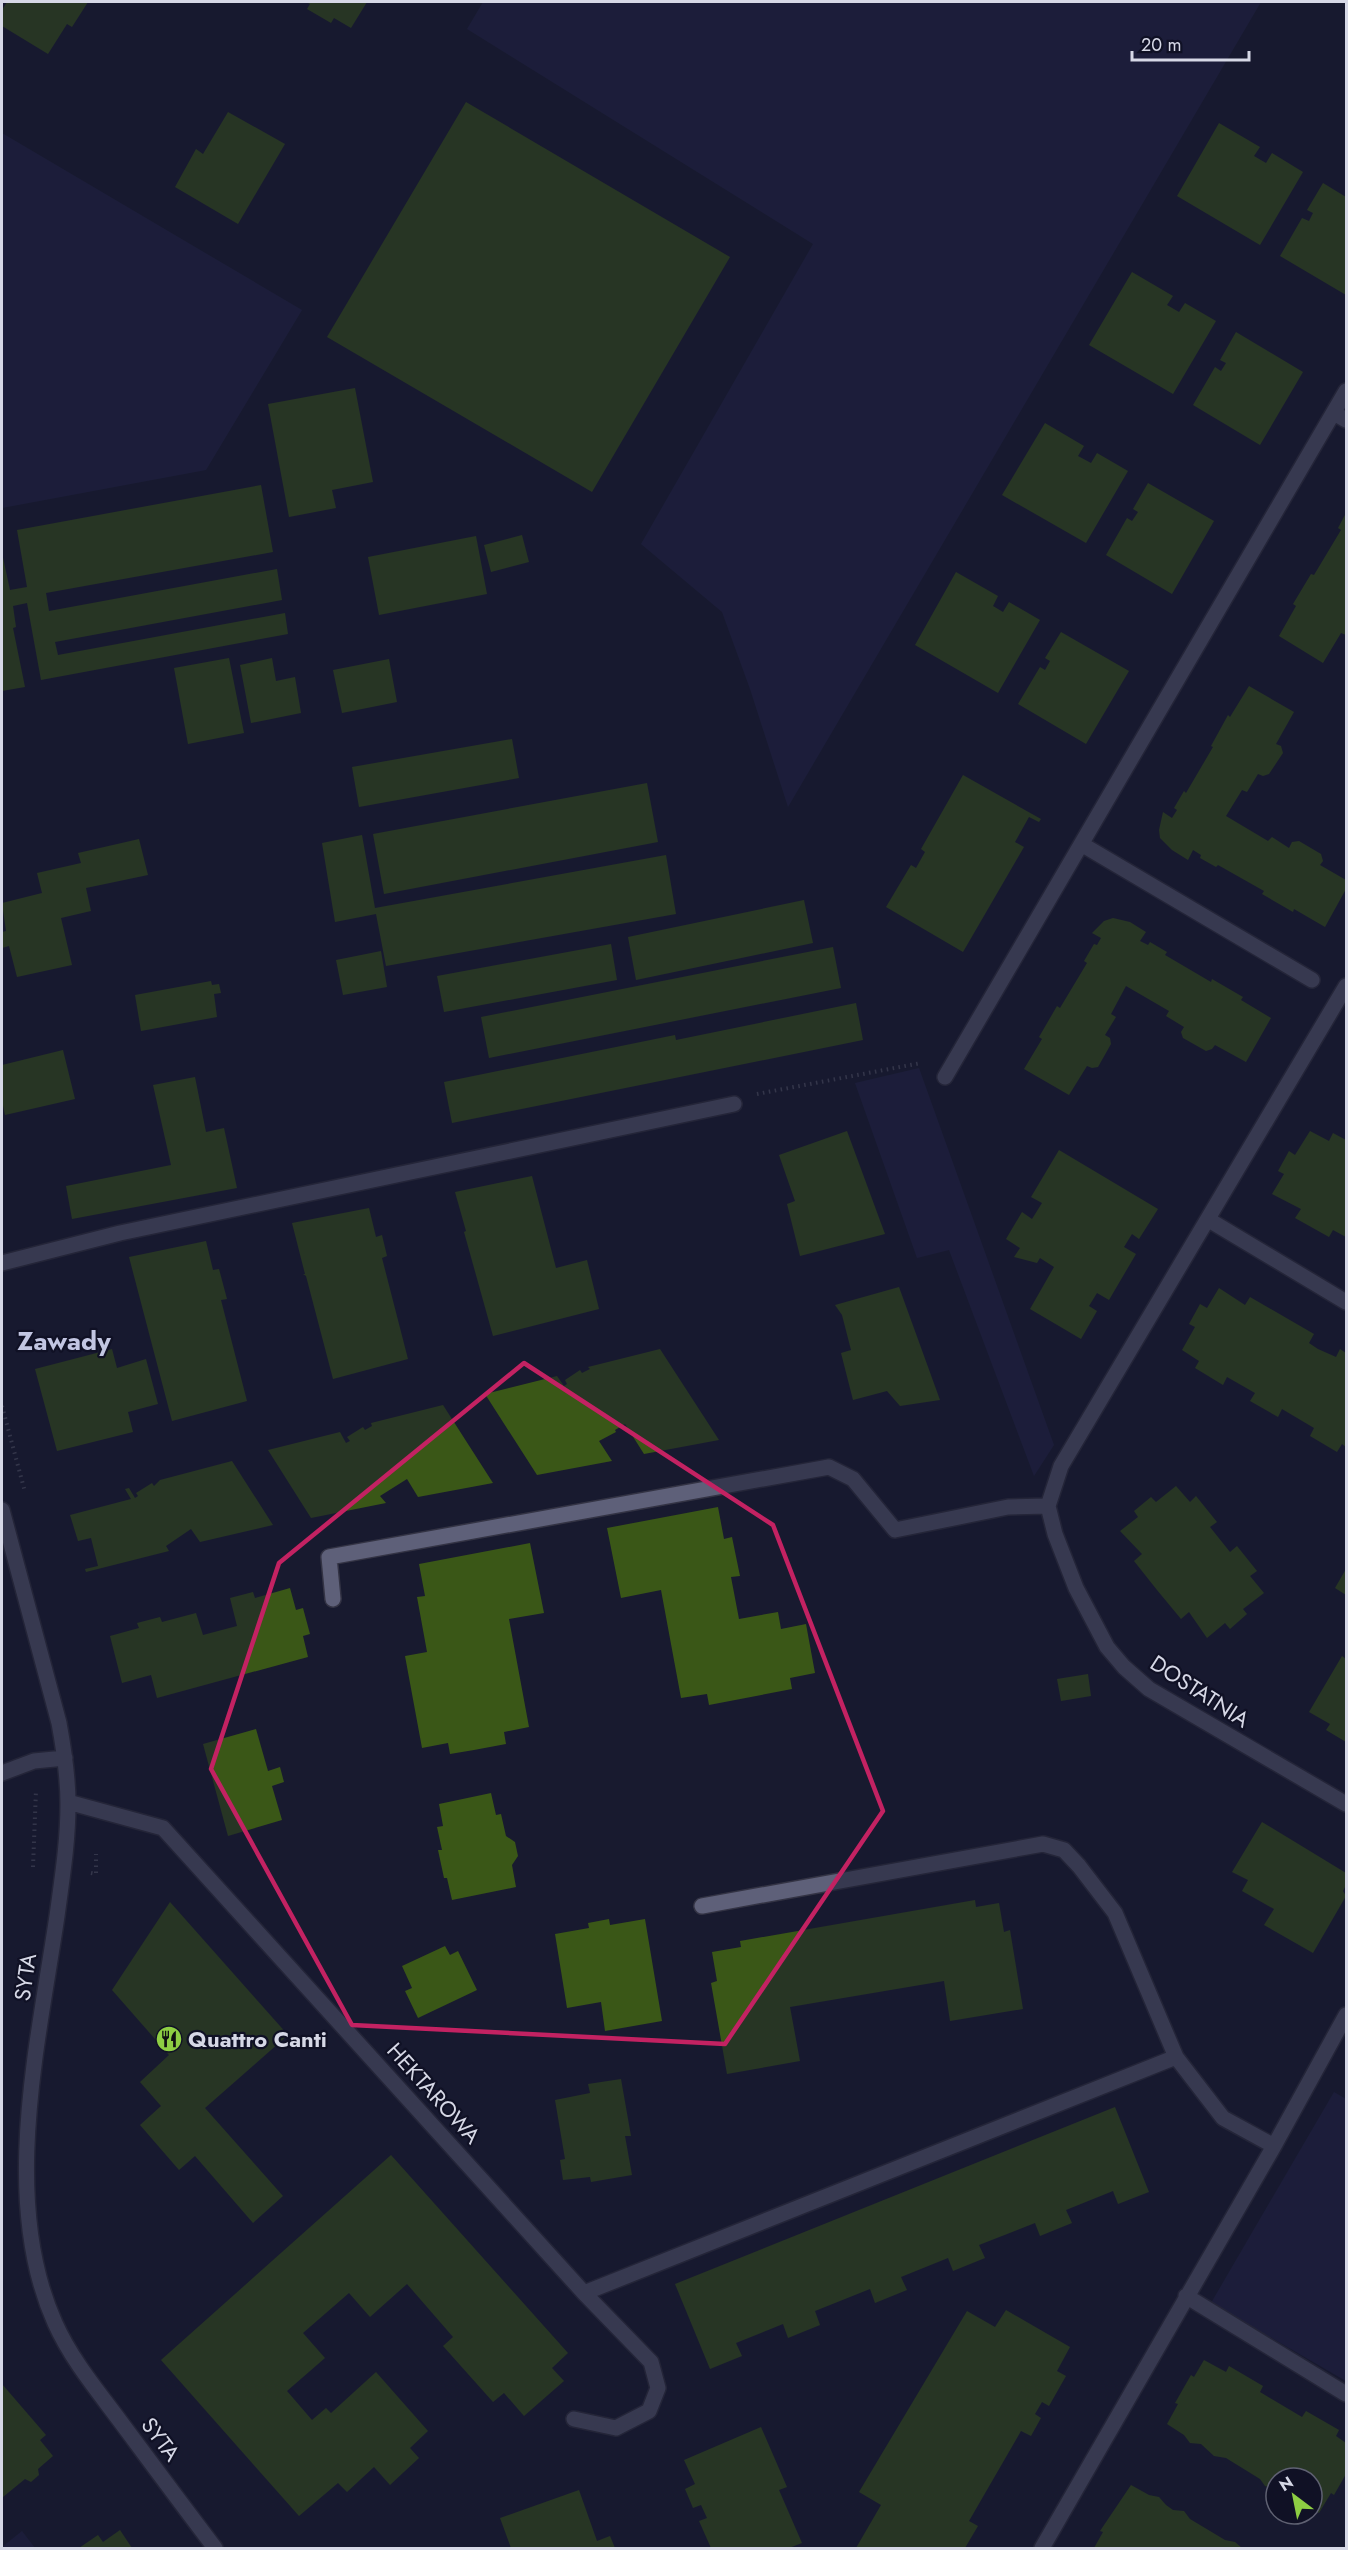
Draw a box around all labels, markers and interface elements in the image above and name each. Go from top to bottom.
scale bar [1132,24,1249,62]
text: 20 m [1141,32,1181,58]
district label: Zawady [17,1322,111,1360]
street label: DOSTATNIA [1144,1647,1256,1735]
street label: SYTA [6,1951,44,2003]
place label: Quattro Canti [188,2023,327,2055]
restaurant icon: Quattro Canti [154,2024,184,2054]
street label: HEKTAROWA [380,2035,489,2151]
street label: SYTA [134,2410,188,2468]
north arrow [1264,2466,1324,2526]
text: N [1275,2471,1298,2497]

